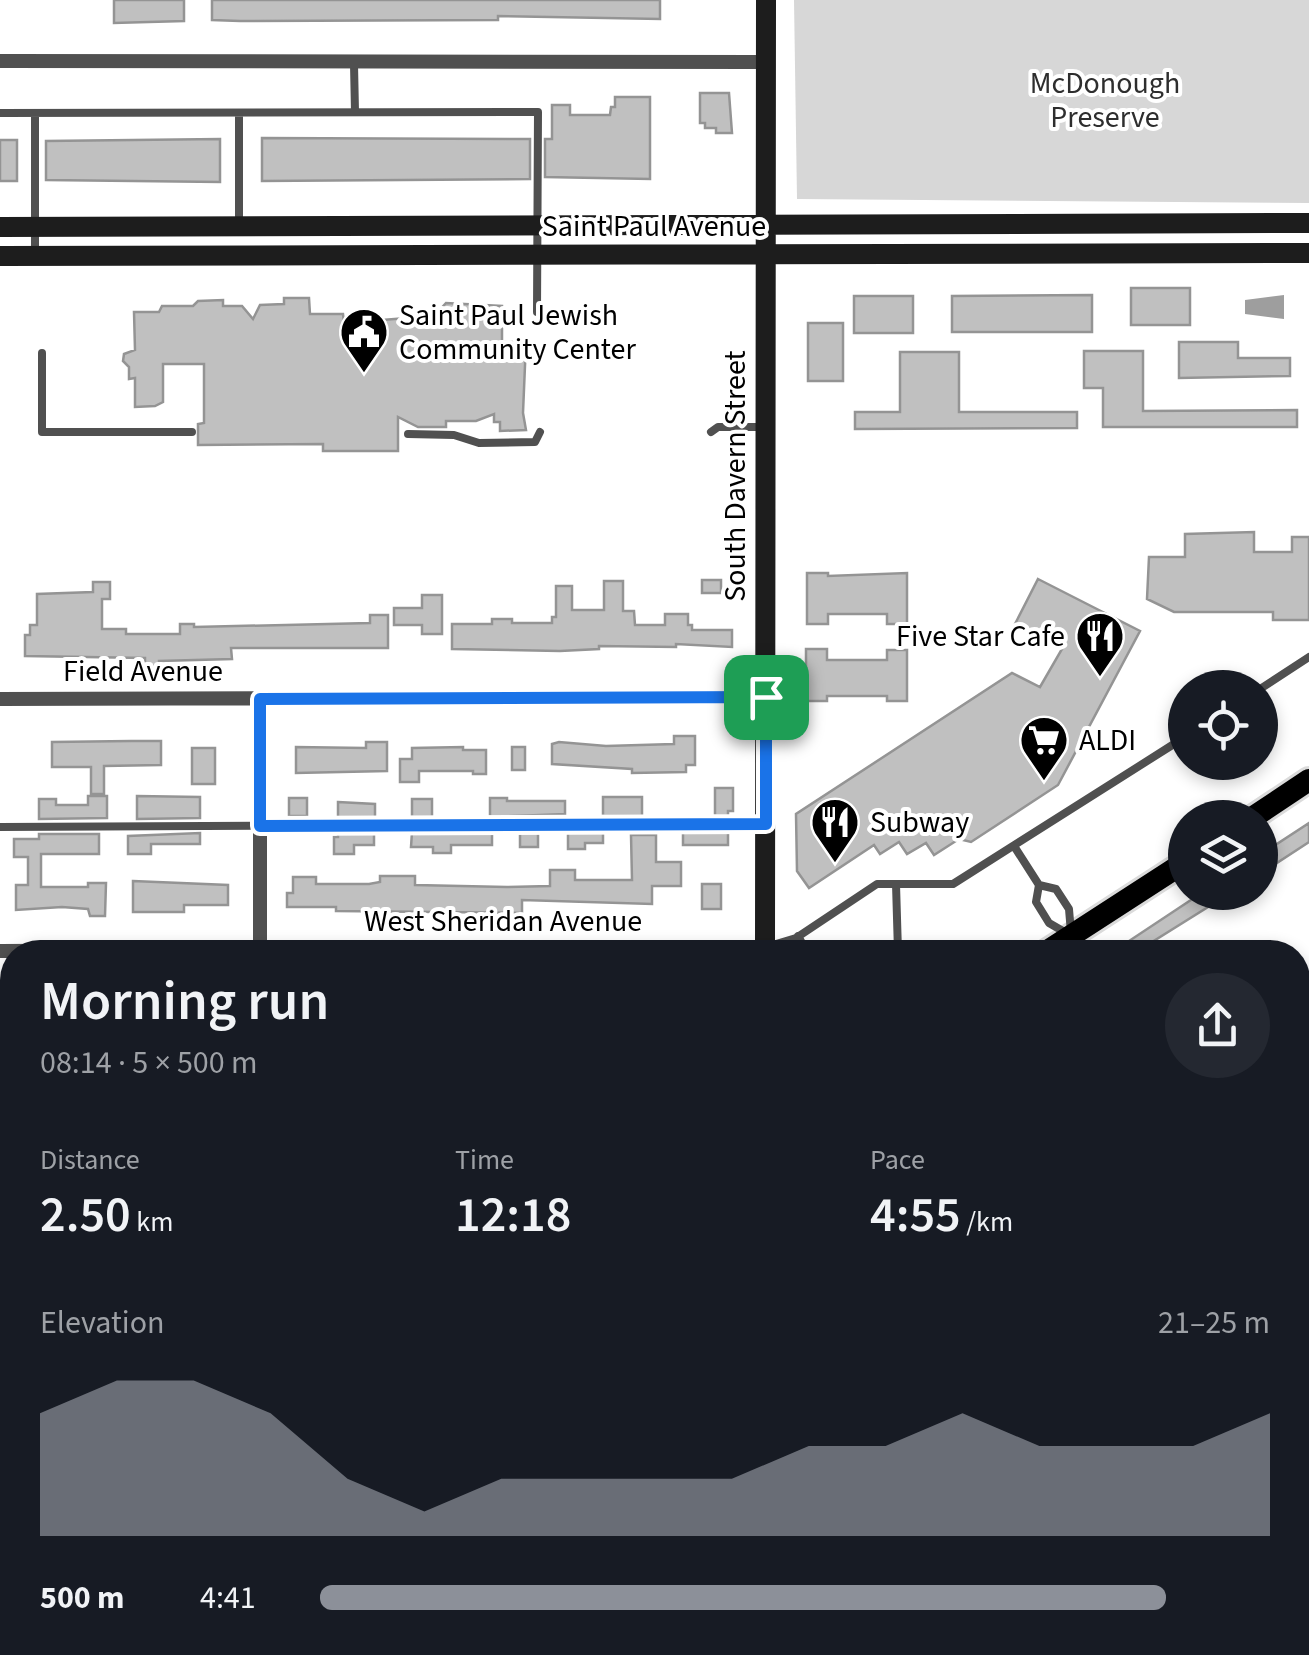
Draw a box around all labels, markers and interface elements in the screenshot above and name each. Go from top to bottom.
park label: McDonough Preserve [1030,62,1180,139]
street label: Saint Paul Avenue [542,205,766,248]
place label: Saint Paul Jewish Community Center [399,294,636,371]
public building icon: Saint Paul Jewish Community Center [338,306,390,374]
street label: South Davern Street [714,350,757,602]
restaurant icon: Five Star Cafe [1074,610,1126,678]
place label: Five Star Cafe [896,615,1065,658]
street label: Field Avenue [63,650,223,693]
pin [724,655,809,740]
icon: arrive [739,670,794,725]
map controls [1168,670,1278,910]
button: locate [1168,670,1278,780]
supermarket icon: ALDI [1018,714,1070,782]
place label: ALDI [1079,719,1136,762]
restaurant icon: Subway [809,796,861,864]
button: layers [1168,800,1278,910]
place label: Subway [870,801,969,844]
street label: West Sheridan Avenue [364,900,642,943]
text: Morning run [40,963,329,1041]
button: share [1165,973,1270,1078]
text: 08:14 · 5 × 500 m [40,1040,258,1086]
text: Distance [40,1140,140,1180]
text: Time [455,1140,514,1180]
text: Pace [870,1140,925,1180]
text: 2.50 [40,1180,131,1251]
text: 12:18 [455,1180,571,1251]
text: 4:55 [870,1180,961,1251]
text: km [131,1202,173,1242]
text: /km [961,1202,1013,1242]
text: Elevation [40,1300,165,1346]
text: 21–25 m [1158,1300,1270,1346]
text: 500 m [40,1575,125,1621]
text: 4:41 [200,1575,256,1621]

